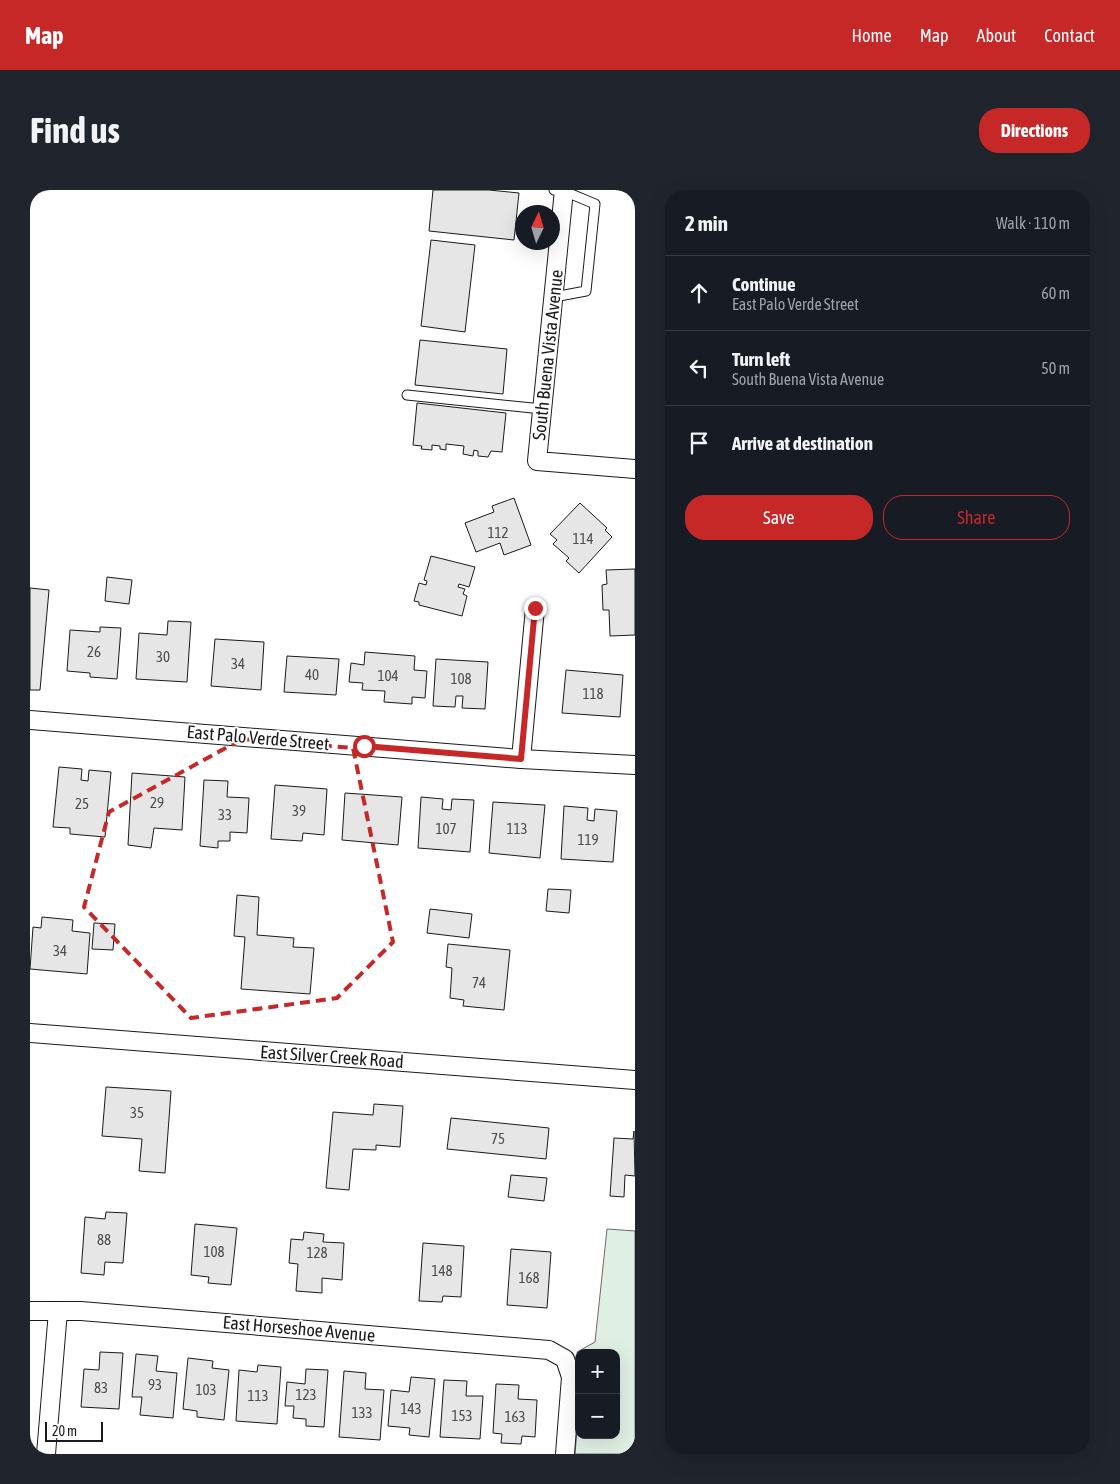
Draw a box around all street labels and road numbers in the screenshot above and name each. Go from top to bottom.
street label: South Buena Vista Avenue [528,269,567,441]
street label: East Palo Verde Street [186,721,330,754]
street label: East Silver Creek Road [260,1041,405,1072]
street label: East Horseshoe Avenue [222,1311,376,1346]

